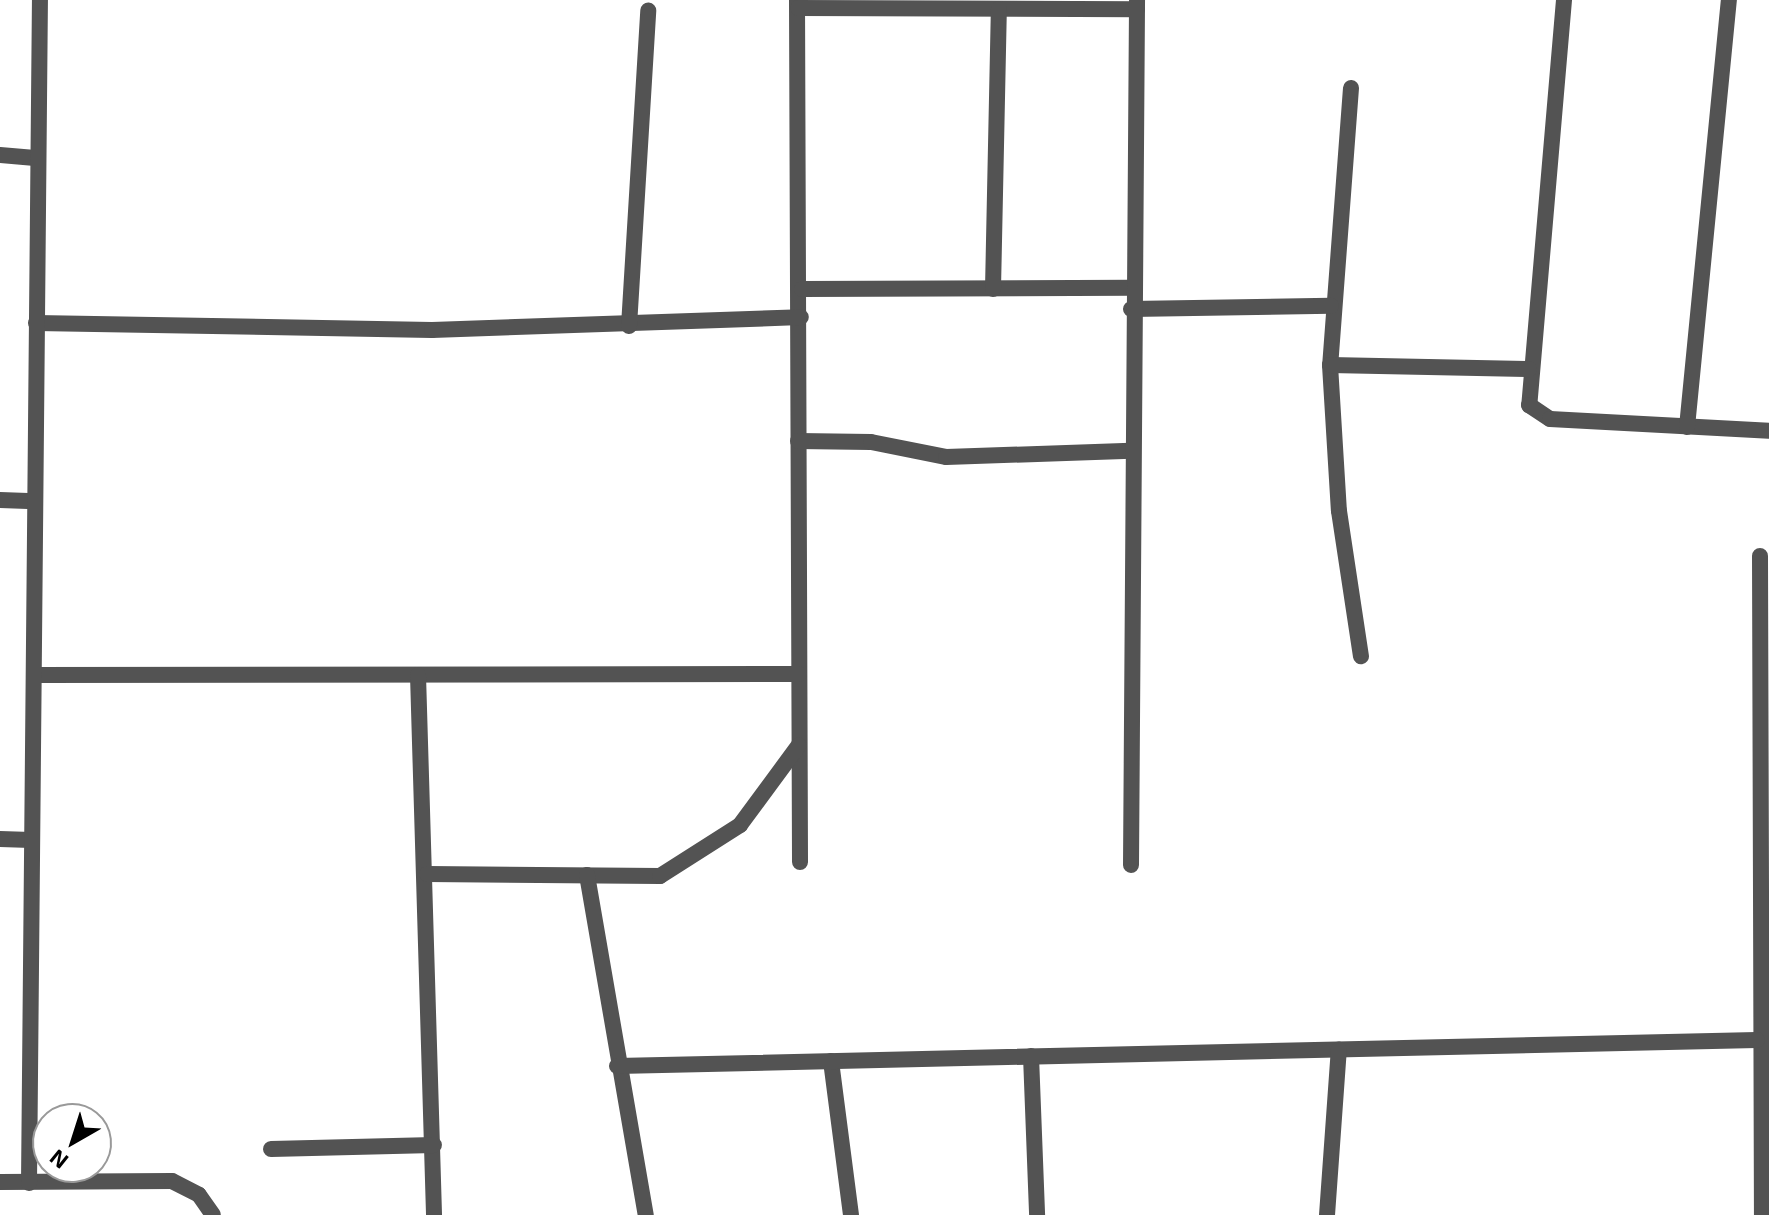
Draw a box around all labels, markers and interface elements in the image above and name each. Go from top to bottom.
north arrow [32,1103,112,1183]
text: N [44,1145,73,1175]

